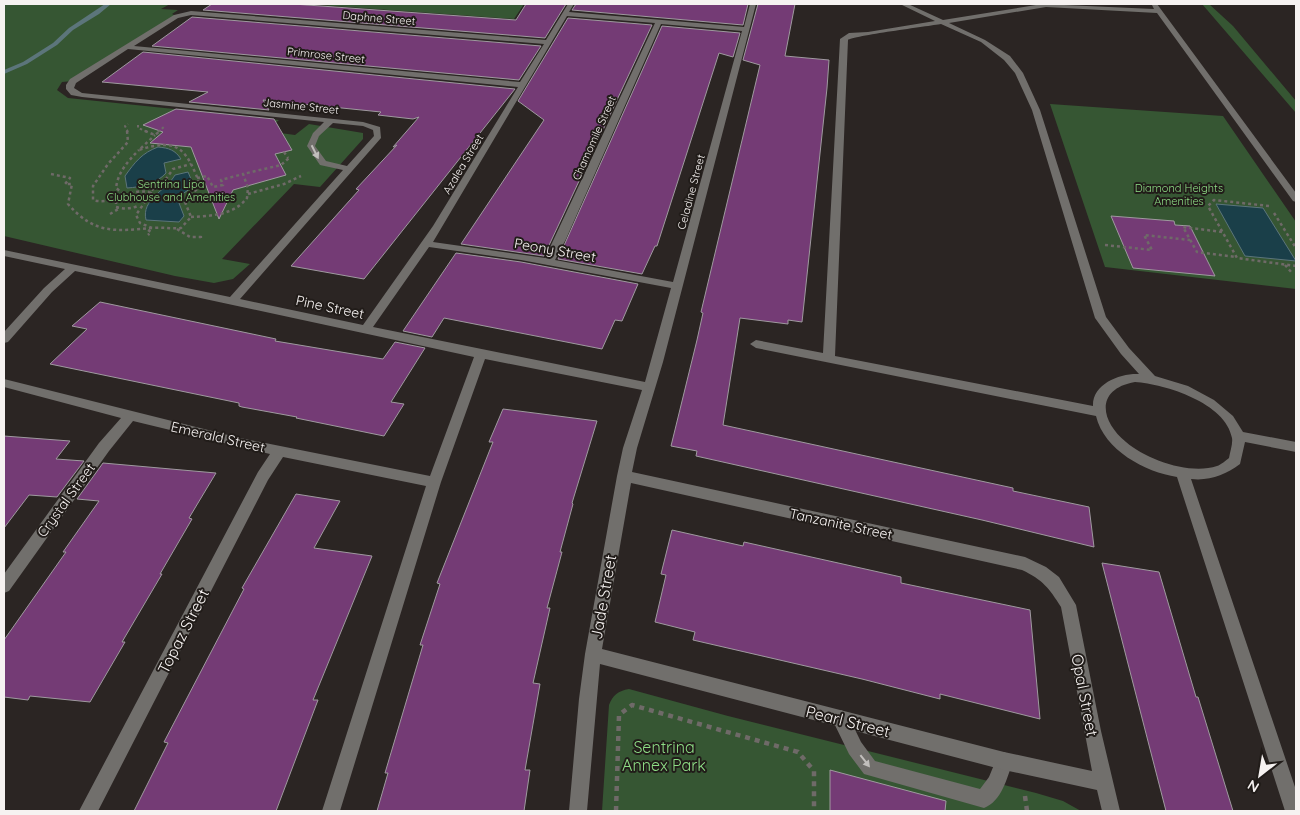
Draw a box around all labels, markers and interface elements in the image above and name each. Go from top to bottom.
street label: Daphne Street [342,8,416,28]
street label: Primrose Street [286,44,366,66]
street label: Chamomile Street [569,93,619,182]
street label: Jasmine Street [262,95,340,117]
street label: Azalea Street [440,131,487,197]
one-way arrow [311,145,319,159]
street label: Celadine Street [674,153,708,231]
park label: Sentrina Lipa Clubhouse and Amenities [107,177,235,204]
park label: Diamond Heights Amenities [1135,181,1223,208]
street label: Peony Street [513,234,597,266]
street label: Pine Street [294,291,366,323]
street label: Emerald Street [169,417,267,457]
street label: Crystal Street [33,459,99,541]
street label: Tanzanite Street [788,504,894,544]
street label: Jade Street [586,553,620,641]
street label: Topaz Street [153,585,213,677]
street label: Opal Street [1067,652,1103,738]
street label: Pearl Street [804,701,892,741]
park label: Sentrina Annex Park [622,737,706,775]
north arrow [1235,750,1285,800]
one-way arrow [860,754,870,768]
text: N [1244,776,1262,797]

